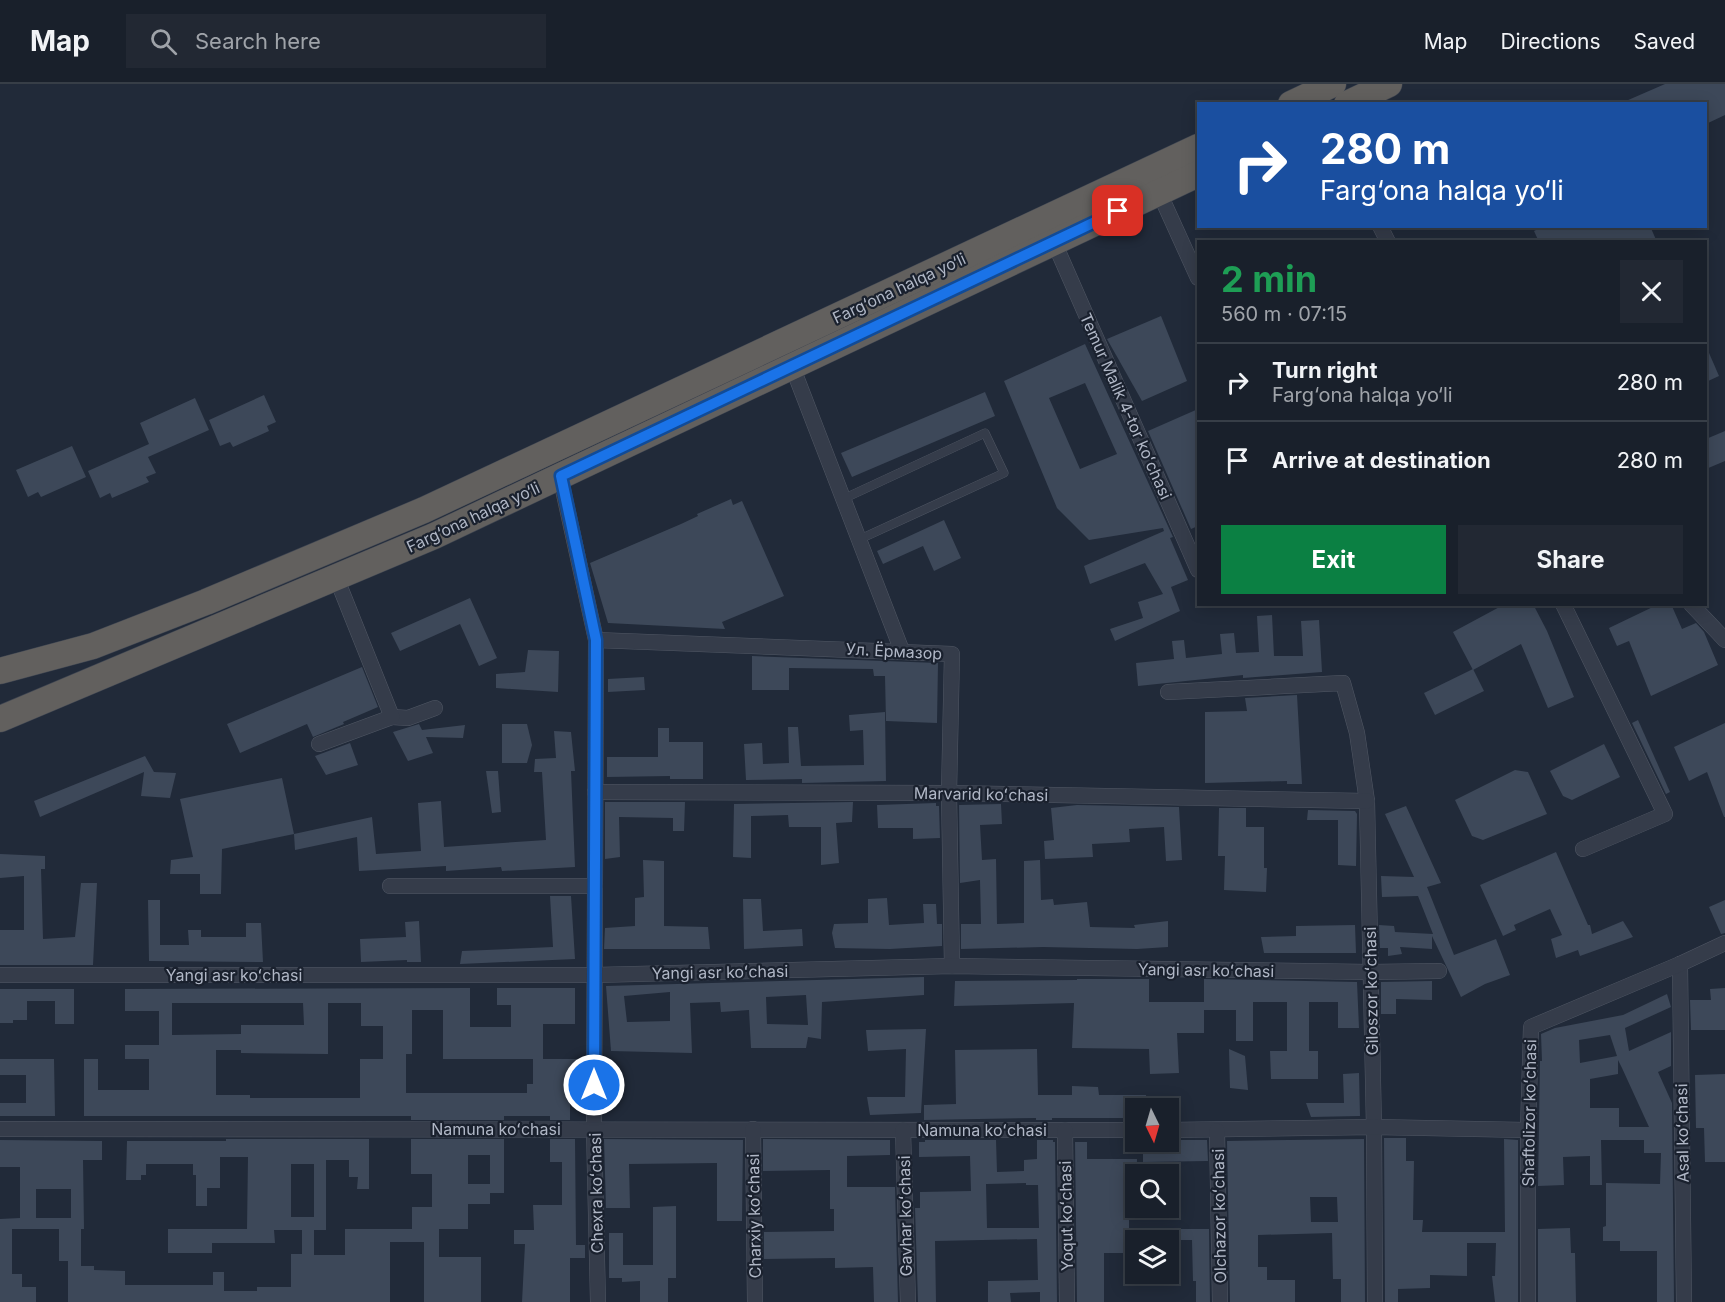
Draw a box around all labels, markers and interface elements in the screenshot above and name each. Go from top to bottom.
search box [126,14,546,68]
text: Map [30,24,90,58]
icon: search [147,25,180,58]
text: Search here [195,28,321,54]
text: Map [1424,29,1467,54]
text: Directions [1500,29,1601,54]
text: Saved [1634,29,1695,54]
text: 280 m [1320,123,1450,174]
icon: right [1221,126,1299,204]
text: Farg‘ona halqa yo‘li [1320,174,1564,207]
pin [1092,185,1143,236]
icon: arrive [1101,194,1134,227]
street label: Farg‘ona halqa yo‘li [829,248,969,328]
text: 2 min [1221,257,1317,301]
button: close [1620,260,1683,323]
text: 560 m · 07:15 [1221,302,1347,326]
street label: Temur Malik 4-tor koʻchasi [1076,310,1176,502]
text: Turn right [1272,357,1378,383]
icon: right [1221,366,1254,399]
text: 280 m [1617,369,1683,395]
text: Farg‘ona halqa yo‘li [1272,383,1453,407]
icon: arrive [1221,444,1254,477]
text: Arrive at destination [1272,447,1491,473]
text: 280 m [1617,447,1683,473]
street label: Farg‘ona halqa yo‘li [403,477,543,557]
button: Exit [1221,525,1446,594]
button: Share [1458,525,1683,594]
street label: Ул. Ёрмазор [845,638,943,664]
street label: Marvarid koʻchasi [914,783,1048,805]
street label: Giloszor koʻchasi [1360,927,1382,1055]
street label: Yangi asr koʻchasi [1138,959,1274,981]
street label: Yangi asr koʻchasi [652,961,788,983]
street label: Yangi asr koʻchasi [166,965,302,985]
street label: Shaftolizor koʻchasi [1518,1039,1540,1187]
position arrow [562,1053,626,1117]
street label: Asal koʻchasi [1671,1083,1693,1183]
north arrow [1125,1098,1179,1152]
map controls [1125,1098,1179,1284]
street label: Namuna koʻchasi [431,1119,561,1139]
street label: Namuna koʻchasi [917,1120,1047,1140]
street label: Chexra koʻchasi [585,1133,607,1253]
street label: Olchazor koʻchasi [1208,1149,1230,1283]
street label: Charxiy koʻchasi [743,1153,765,1279]
street label: Gavhar koʻchasi [894,1155,916,1277]
street label: Yoqut koʻchasi [1055,1161,1077,1271]
button: search [1125,1164,1179,1218]
button: layers [1125,1230,1179,1284]

